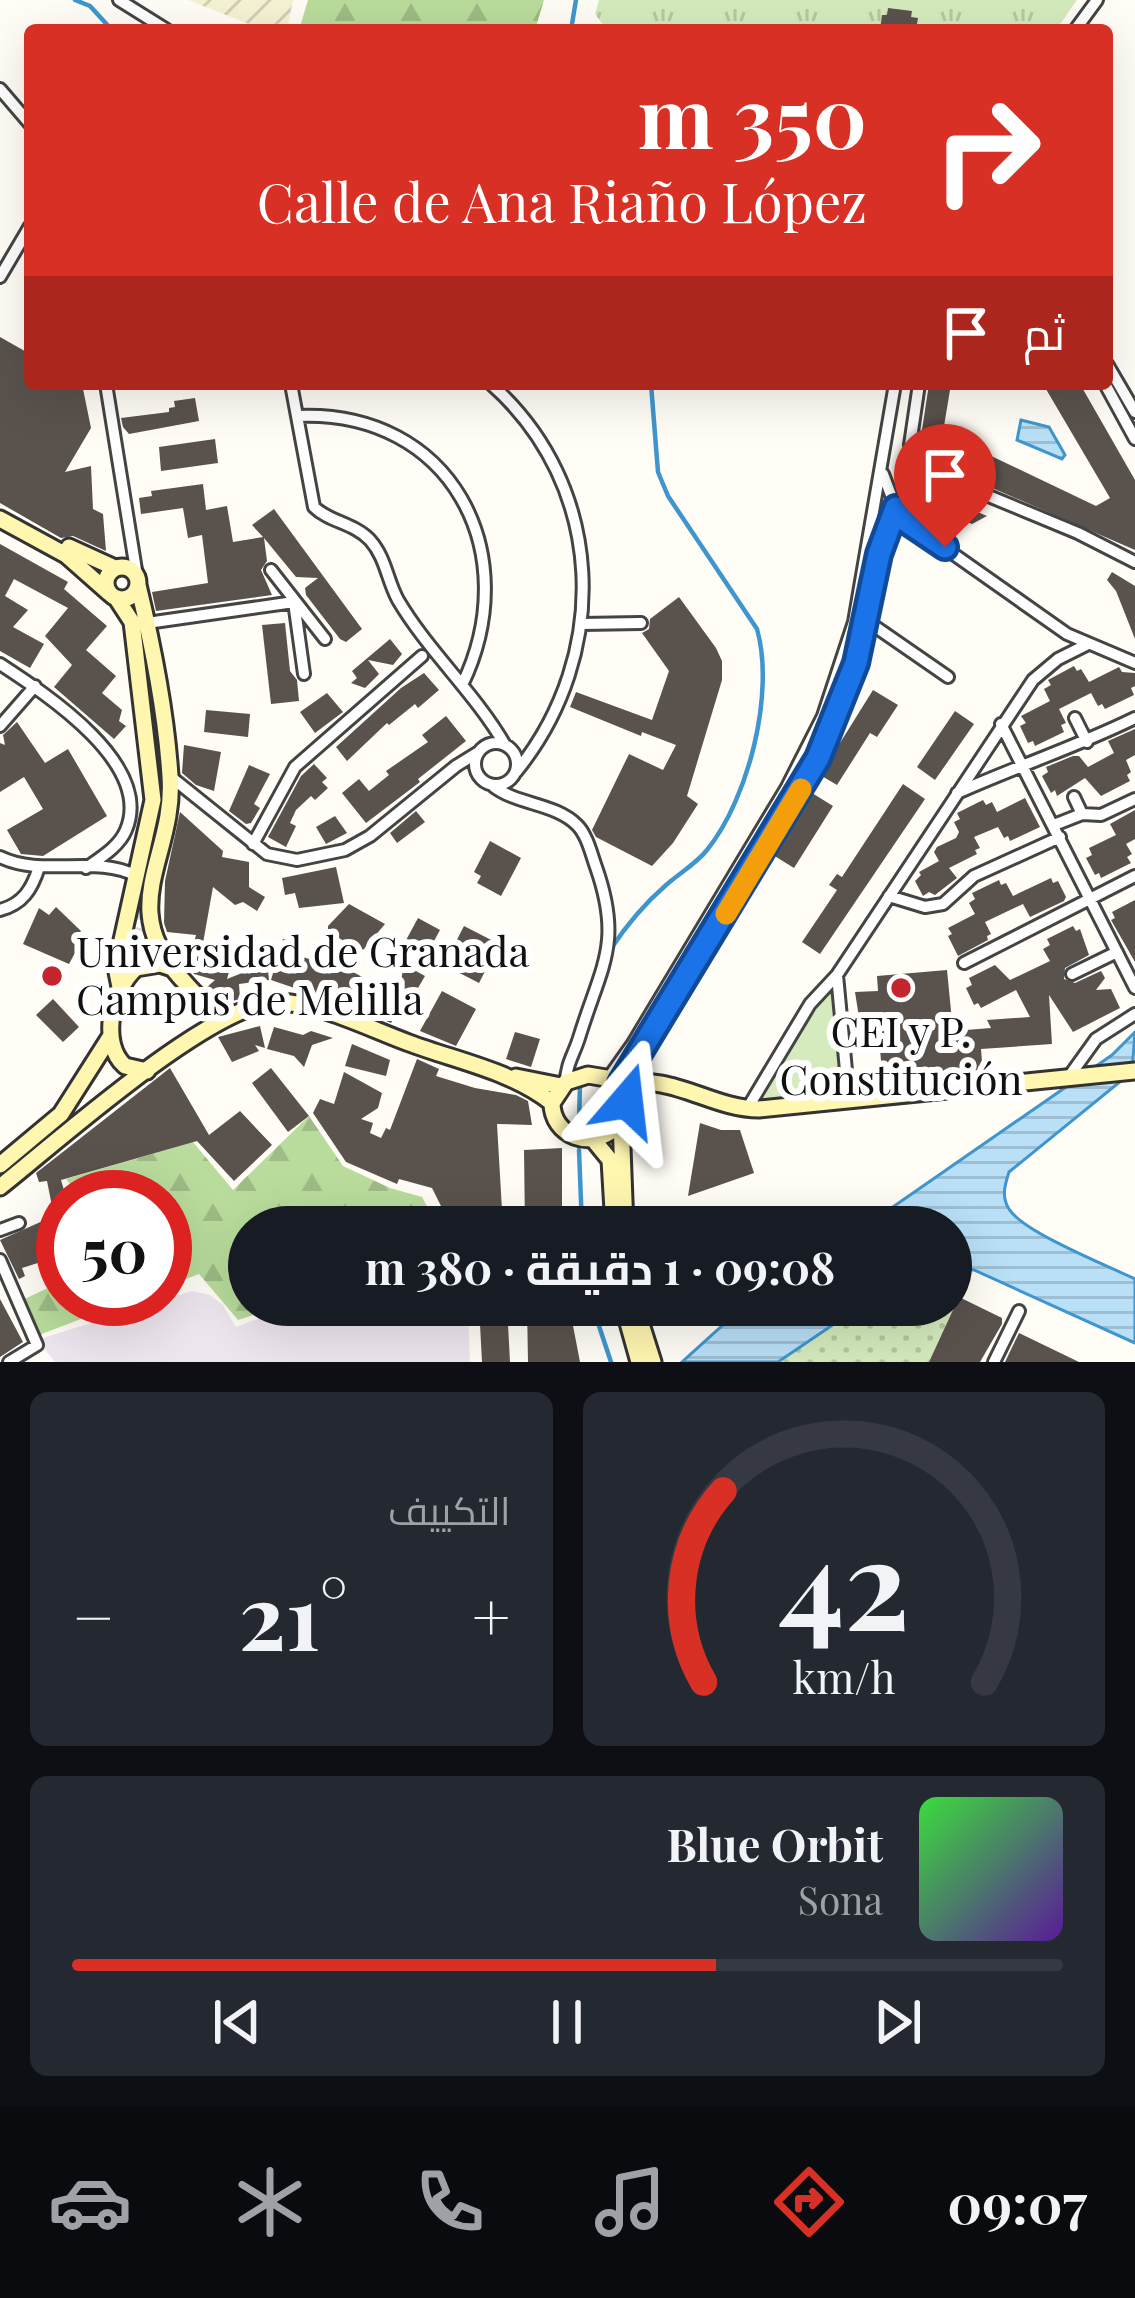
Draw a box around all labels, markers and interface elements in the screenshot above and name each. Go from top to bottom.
text: 350 m [638,58,867,170]
icon: right [909,72,1065,228]
text: Calle de Ana Riaño López [257,165,867,237]
icon: arrive [933,300,999,366]
text: ثم [1023,301,1065,361]
pin [894,424,996,547]
icon: arrive [912,442,978,508]
place label: Universidad de Granada Campus de Melilla [76,922,529,1026]
marker: Universidad de Granada Campus de Melilla [39,963,65,989]
marker: CEI y P. Constitución [888,975,914,1001]
place label: CEI y P. Constitución [779,1002,1023,1106]
position arrow [564,1038,690,1164]
speed limit sign: 50 [36,1170,192,1326]
text: 09:08 · 1 دقيقة · 380 m [365,1236,835,1296]
text: التكييف [388,1483,511,1535]
text: 42 [778,1496,909,1662]
text: 21° [239,1554,348,1674]
text: − [72,1571,115,1659]
text: + [472,1571,510,1659]
text: km/h [792,1648,895,1705]
text: Blue Orbit [666,1813,883,1873]
text: Sona [798,1873,883,1925]
icon: previous [204,1989,270,2055]
icon: pause [534,1989,600,2055]
icon: next [865,1989,931,2055]
icon: car [48,2160,132,2244]
icon: climate [228,2160,312,2244]
icon: phone [408,2160,492,2244]
icon: music [588,2160,672,2244]
icon: directions [767,2160,851,2244]
text: 09:07 [947,2166,1087,2238]

